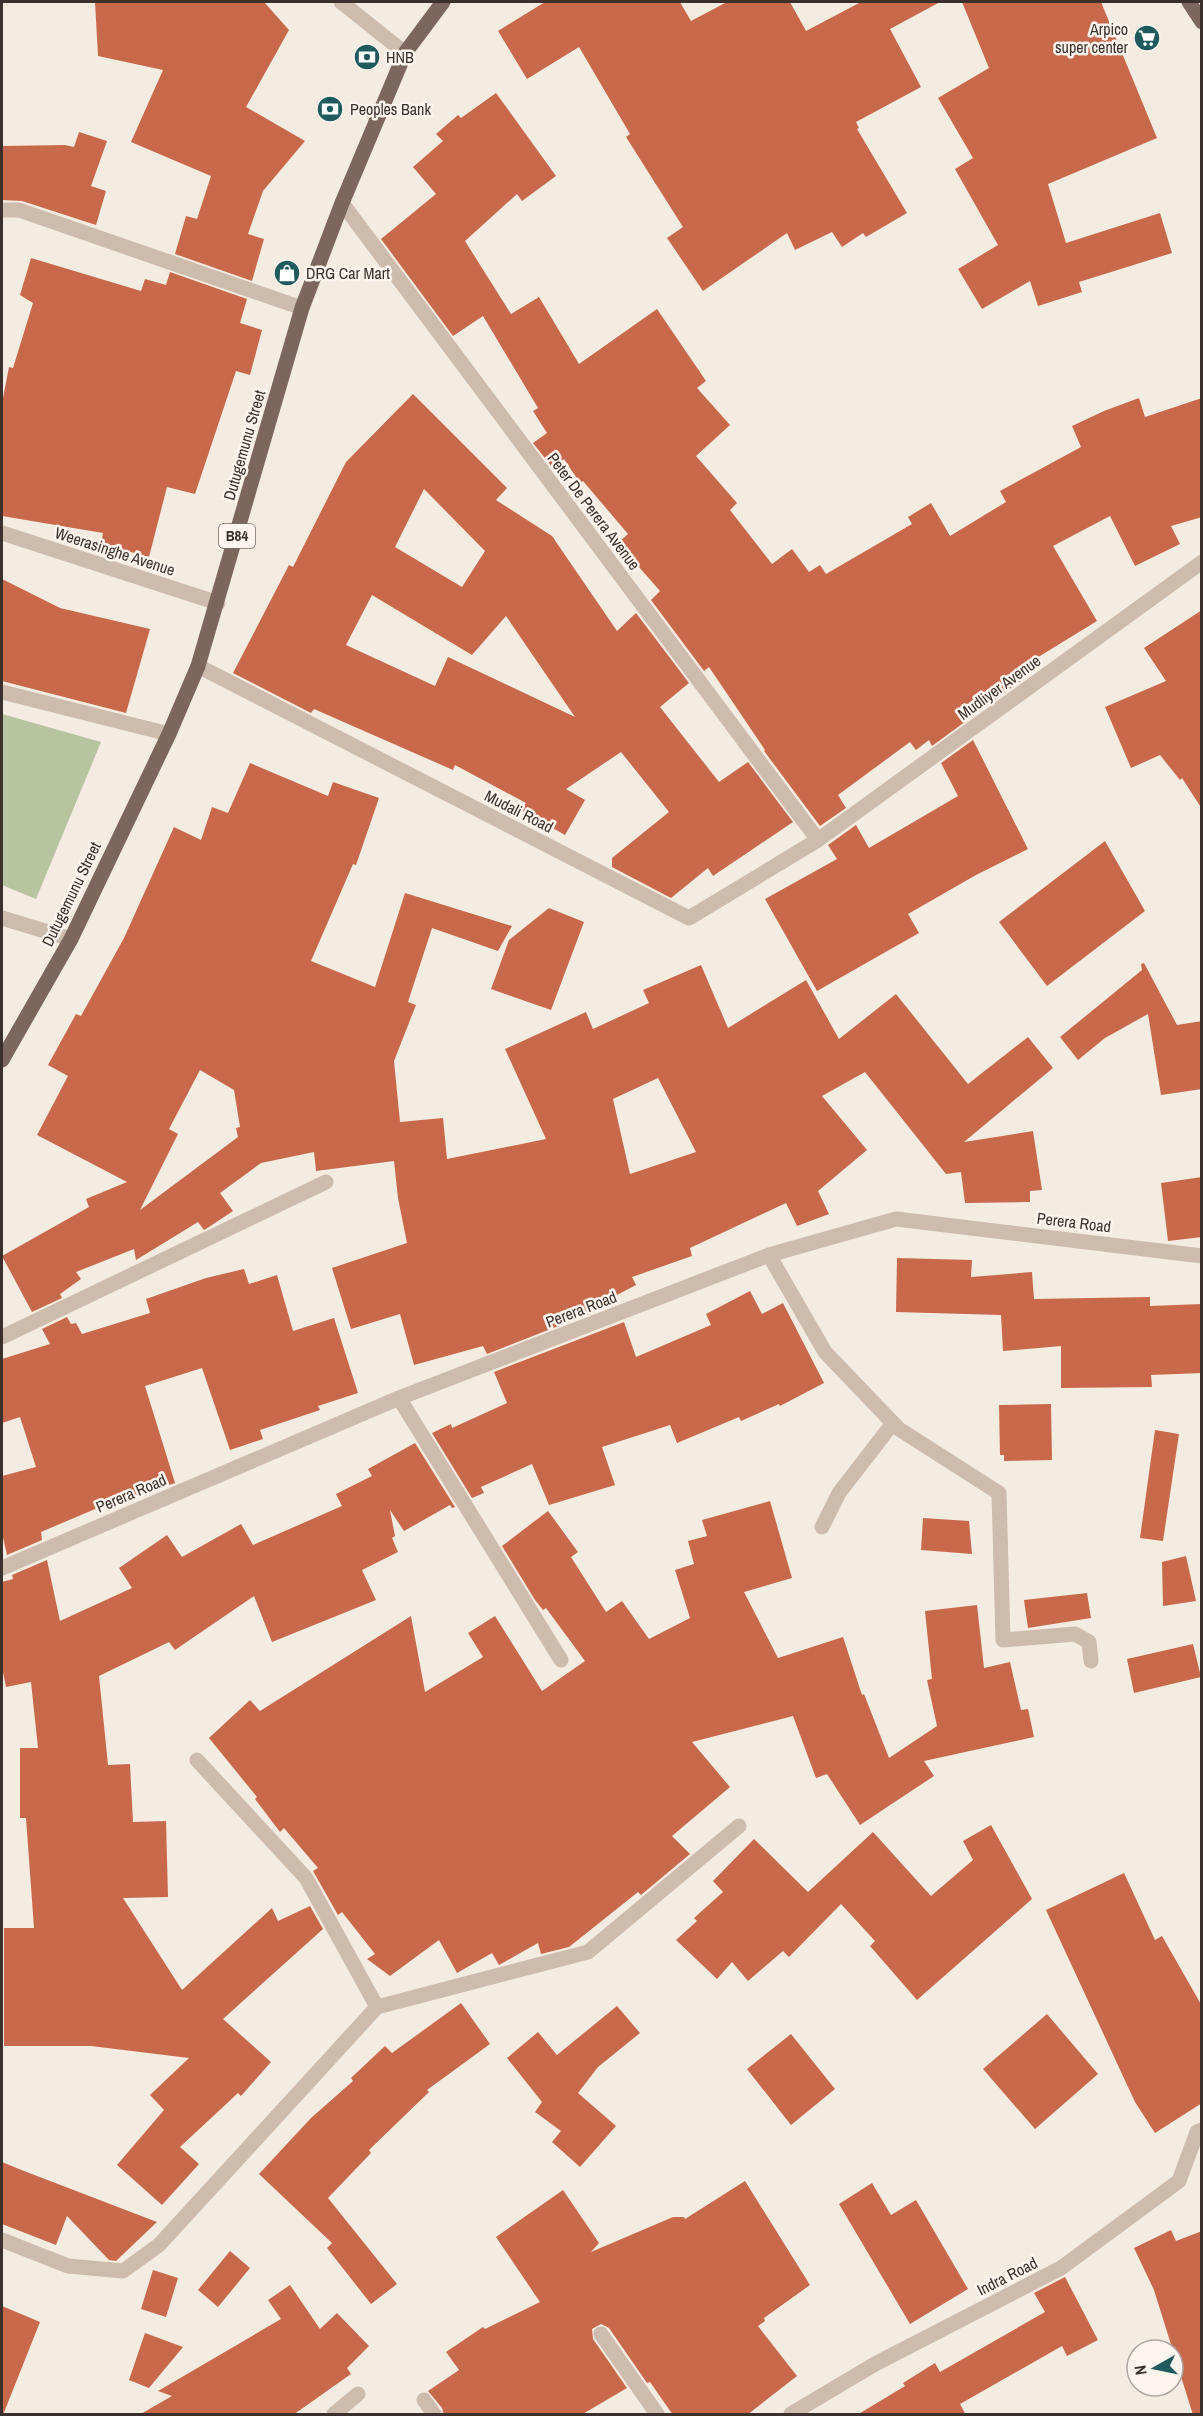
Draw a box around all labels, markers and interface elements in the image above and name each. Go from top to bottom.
place label: Arpico super center [1055,18,1129,58]
supermarket icon: Arpico super center [1132,23,1162,53]
bank icon: HNB [352,42,382,72]
place label: HNB [386,46,414,68]
bank icon: Peoples Bank [315,94,345,124]
place label: Peoples Bank [350,98,431,120]
shop icon: DRG Car Mart [272,258,302,288]
place label: DRG Car Mart [306,262,390,284]
street label: Dutugemunu Street [218,387,270,503]
street label: Peter De Perera Avenue [542,448,646,574]
street label: Weerasinghe Avenue [52,521,178,581]
road number: B84 [219,524,255,548]
street label: Mudliyer Avenue [953,649,1045,725]
street label: Mudali Road [481,784,557,838]
street label: Dutugemunu Street [36,838,106,950]
street label: Perera Road [1036,1207,1112,1237]
street label: Perera Road [542,1285,620,1333]
street label: Perera Road [92,1468,170,1518]
street label: Indra Road [973,2251,1041,2301]
north arrow [1125,2338,1185,2398]
text: N [1129,2364,1152,2377]

